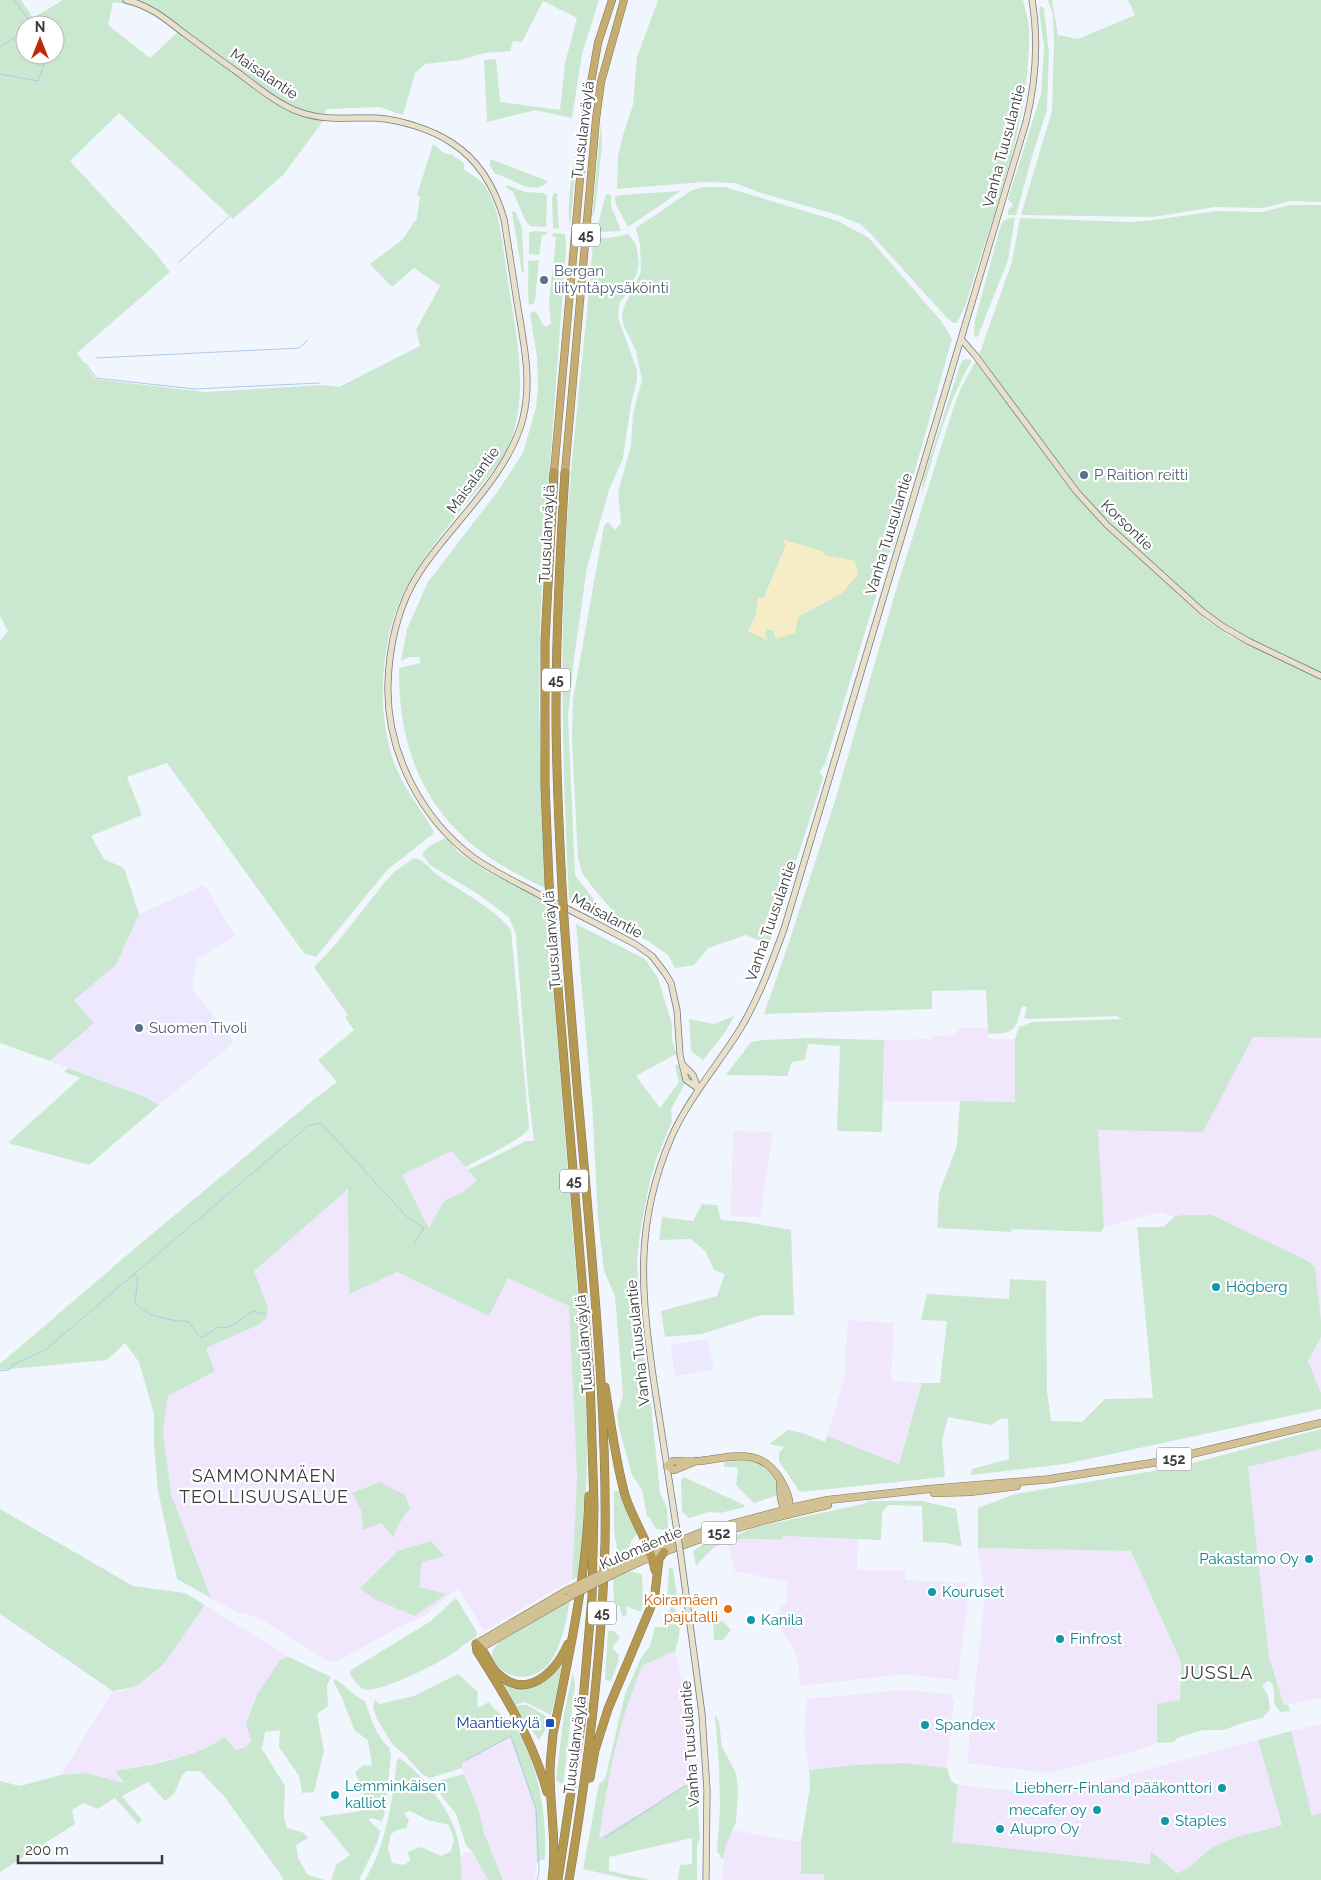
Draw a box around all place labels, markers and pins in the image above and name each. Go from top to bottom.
place label: Bergan liityntäpysäköinti [554,262,669,297]
marker: Bergan liityntäpysäköinti [538,274,550,286]
place label: P Raition reitti [1094,466,1188,484]
marker: P Raition reitti [1078,469,1090,481]
place label: Suomen Tivoli [149,1019,247,1037]
marker: Suomen Tivoli [133,1022,145,1034]
place label: Högberg [1226,1278,1288,1296]
marker: Högberg [1210,1281,1222,1293]
place label: Pakastamo Oy [1199,1550,1299,1568]
marker: Pakastamo Oy [1303,1553,1315,1565]
place label: Kouruset [942,1583,1004,1601]
marker: Kouruset [926,1586,938,1598]
place label: Koiramäen pajutalli [644,1591,718,1626]
marker: Koiramäen pajutalli [722,1603,734,1615]
place label: Kanila [761,1611,803,1629]
marker: Kanila [745,1614,757,1626]
place label: Finfrost [1070,1630,1122,1648]
marker: Finfrost [1054,1633,1066,1645]
place label: Maantiekylä [456,1714,540,1732]
place label: Spandex [935,1716,996,1734]
marker: Maantiekylä [544,1717,556,1729]
marker: Spandex [919,1719,931,1731]
place label: Lemminkäisen kalliot [345,1777,446,1812]
place label: Liebherr-Finland pääkonttori [1015,1779,1212,1797]
marker: Liebherr-Finland pääkonttori [1216,1782,1228,1794]
marker: Lemminkäisen kalliot [329,1789,341,1801]
place label: mecafer oy [1009,1801,1087,1819]
marker: mecafer oy [1091,1804,1103,1816]
place label: Staples [1175,1812,1227,1830]
marker: Staples [1159,1815,1171,1827]
place label: Alupro Oy [1010,1820,1080,1838]
marker: Alupro Oy [994,1823,1006,1835]

